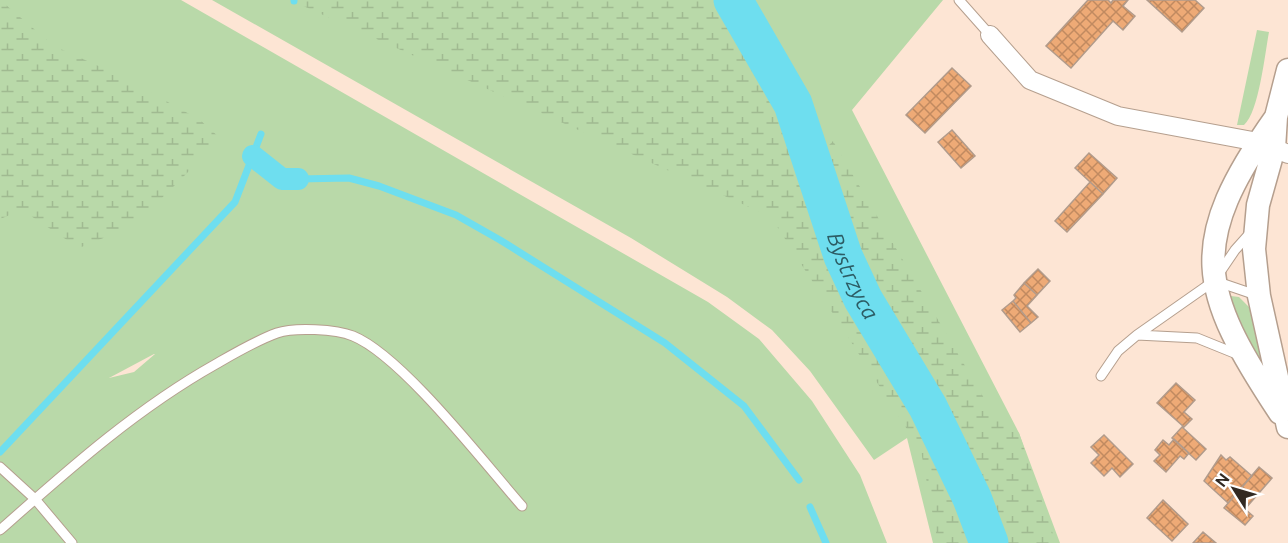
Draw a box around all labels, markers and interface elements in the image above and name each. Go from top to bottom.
water label: Bystrzyca [823,229,885,323]
north arrow [1204,459,1264,519]
text: N [1211,470,1233,490]

